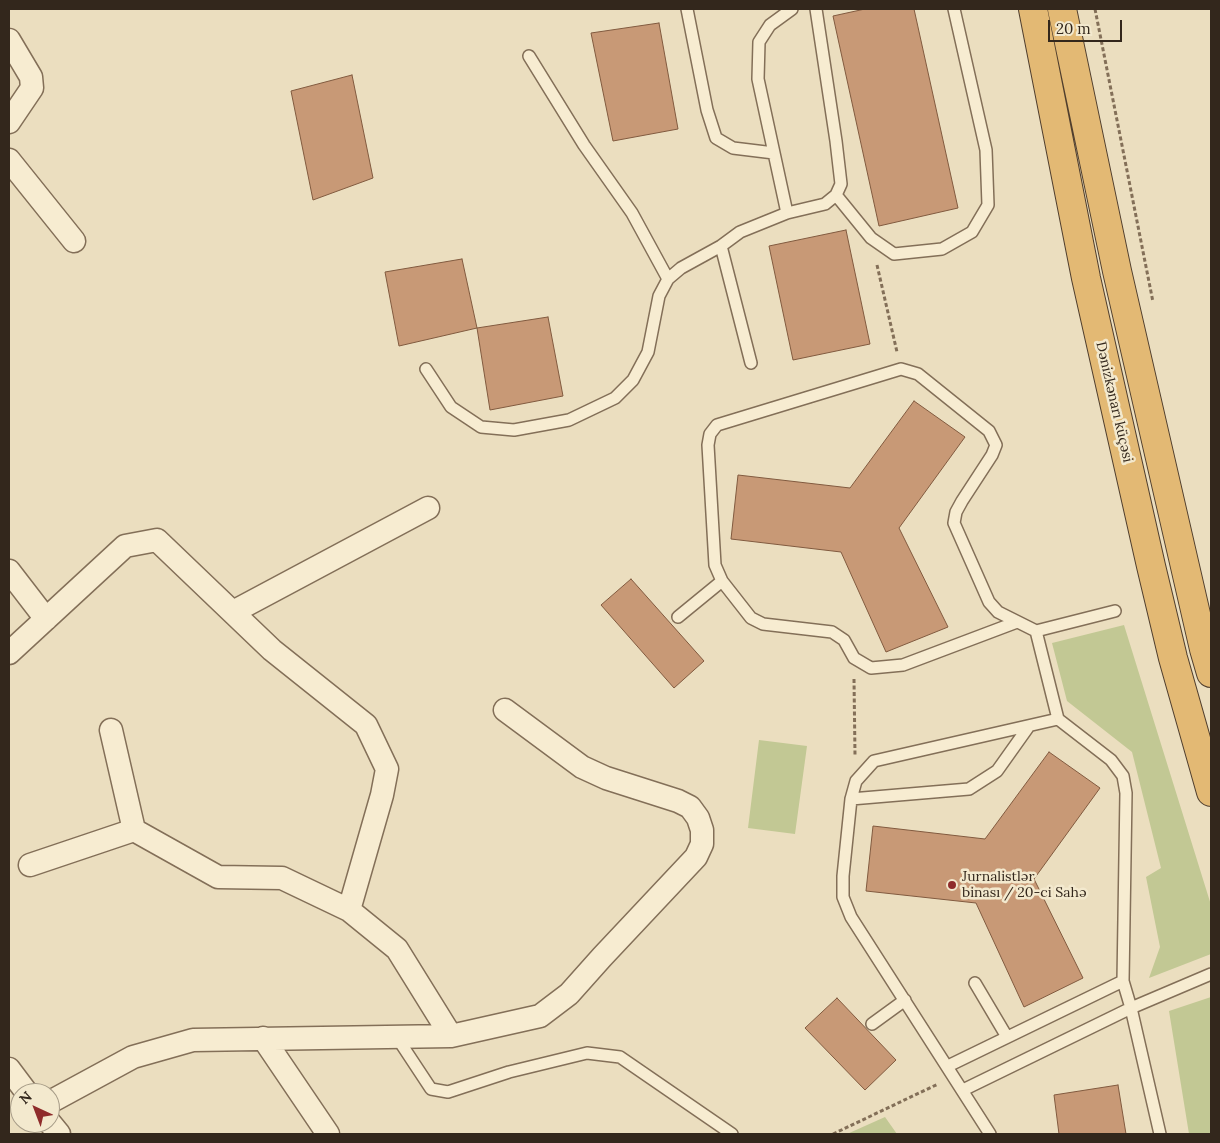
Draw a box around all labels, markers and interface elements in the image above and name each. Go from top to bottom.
scale bar [1050,10,1124,42]
text: 20 m [1056,19,1091,38]
street label: Dənizkənarı küçəsi [1092,340,1136,464]
place label: Jurnalistlər binası / 20-ci Sahə [962,869,1087,902]
marker: Jurnalistlər binası / 20-ci Sahə [946,879,958,891]
north arrow [10,1083,60,1133]
text: N [15,1087,36,1108]

